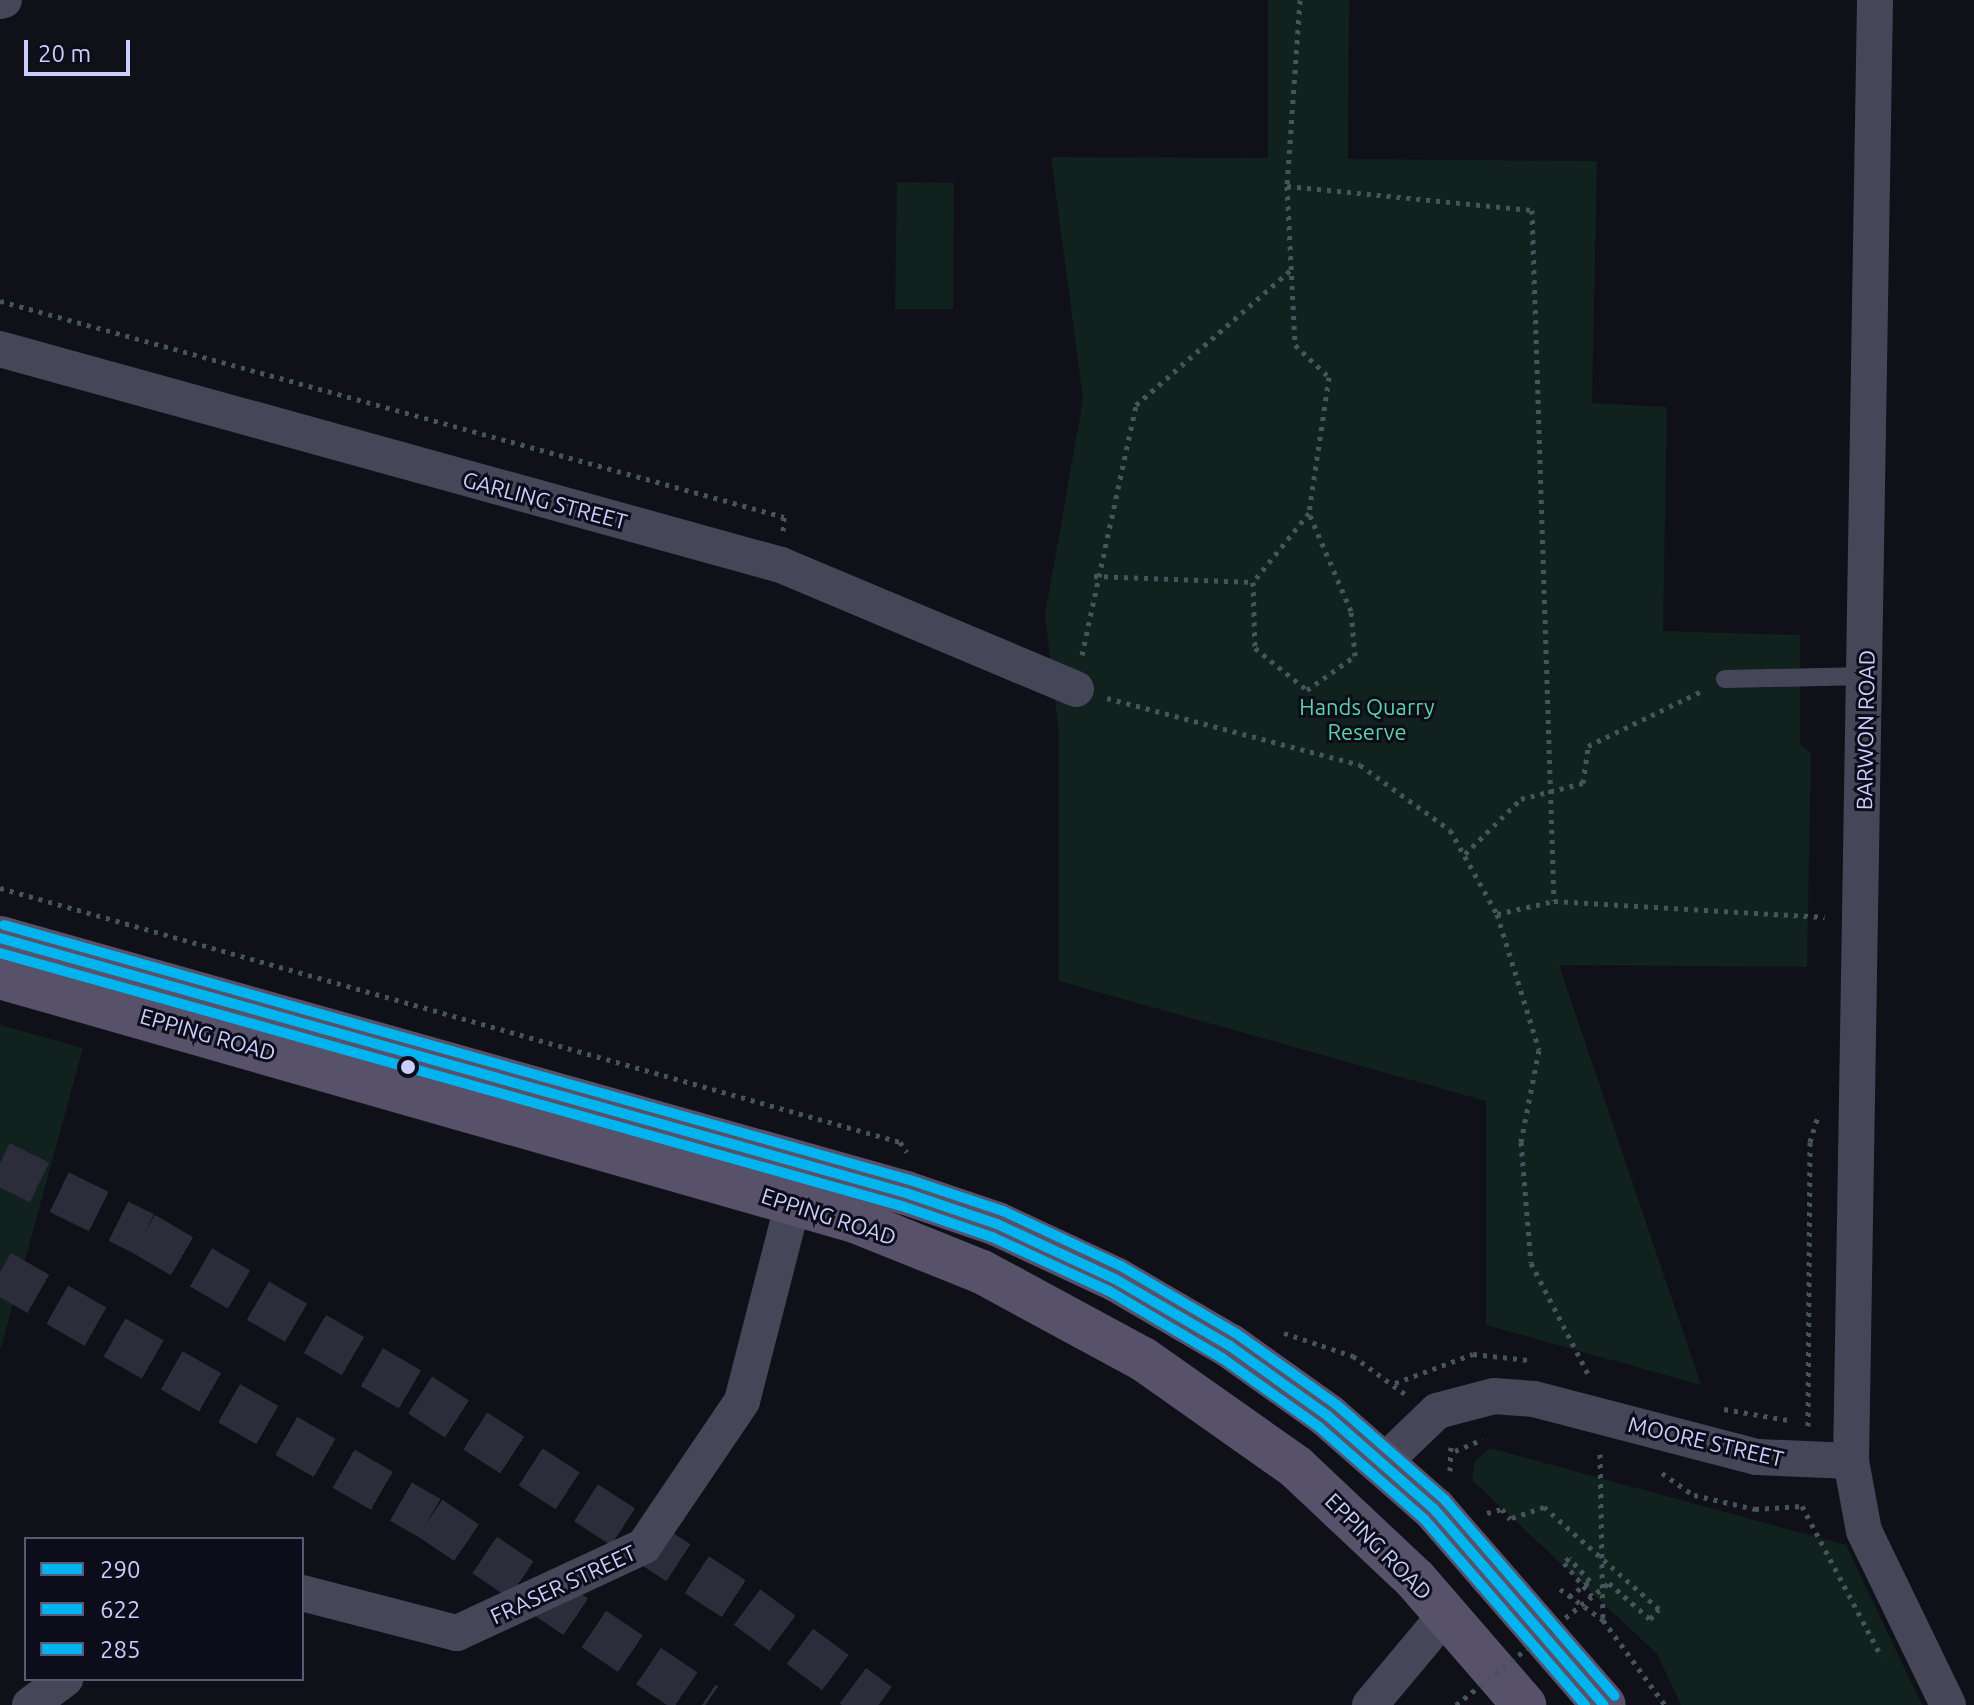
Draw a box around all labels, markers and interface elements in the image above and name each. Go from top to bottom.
scale bar [28,24,134,74]
text: 20 m [38,40,91,67]
street label: GARLING STREET [460,465,630,535]
street label: BARWON ROAD [1850,650,1880,810]
park label: Hands Quarry Reserve [1299,693,1435,744]
street label: EPPING ROAD [137,1002,279,1066]
unlabelled marker [400,1059,416,1075]
street label: EPPING ROAD [758,1182,900,1250]
street label: MOORE STREET [1626,1410,1786,1472]
street label: EPPING ROAD [1320,1487,1438,1605]
legend [24,1537,304,1681]
street label: FRASER STREET [486,1539,640,1629]
text: 290 [100,1556,141,1583]
text: 622 [100,1596,141,1623]
text: 285 [100,1636,141,1663]

